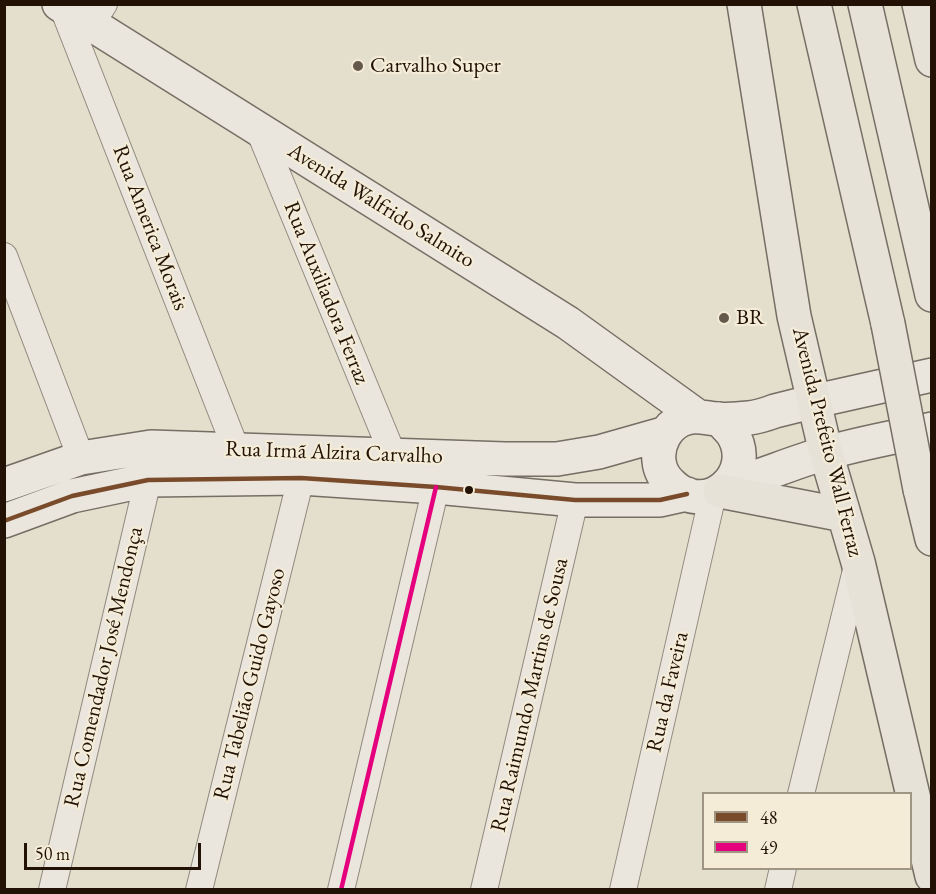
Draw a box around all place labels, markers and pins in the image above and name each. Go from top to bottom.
place label: Carvalho Super [370,53,501,79]
marker: Carvalho Super [351,59,365,73]
place label: BR [736,305,765,331]
marker: BR [717,311,731,325]
unlabelled marker [463,484,475,496]

